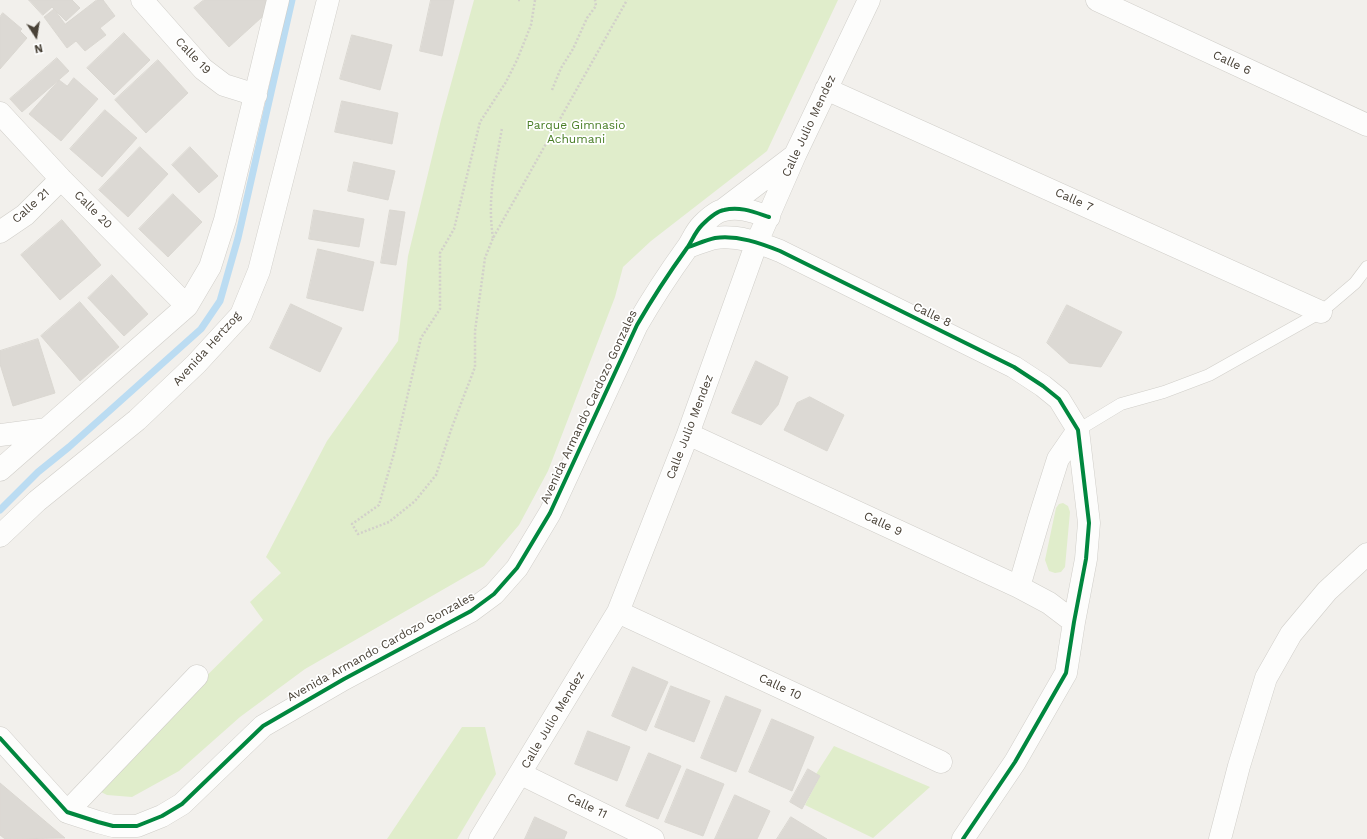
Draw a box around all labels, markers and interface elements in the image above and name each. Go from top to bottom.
north arrow [16,16,56,56]
street label: Calle 19 [172,35,214,77]
text: N [33,41,44,55]
street label: Calle 6 [1211,48,1253,78]
street label: Calle Julio Mendez [779,73,839,179]
park label: Parque Gimnasio Achumani [526,118,626,146]
street label: Calle 7 [1053,185,1095,215]
street label: Calle 21 [9,186,53,226]
street label: Calle 20 [71,188,115,232]
street label: Calle 8 [911,300,953,330]
street label: Avenida Armando Cardozo Gonzales [538,308,640,506]
street label: Avenida Hertzog [170,309,244,389]
street label: Calle Julio Mendez [663,373,717,481]
street label: Calle 9 [861,509,905,539]
street label: Avenida Armando Cardozo Gonzales [285,589,477,705]
street label: Calle Julio Mendez [518,669,588,771]
street label: Calle 10 [756,671,804,703]
street label: Calle 11 [565,790,609,822]

